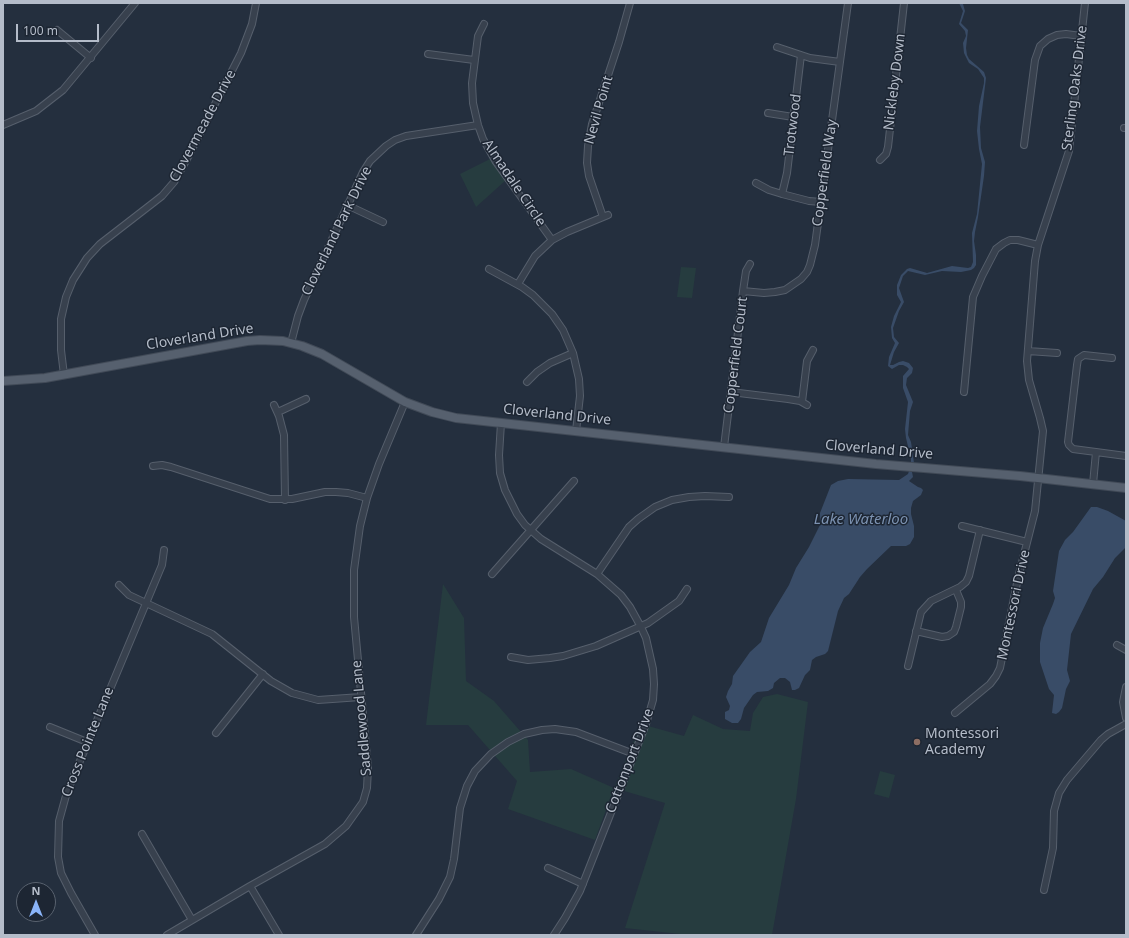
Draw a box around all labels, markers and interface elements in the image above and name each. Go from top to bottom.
scale bar [18,16,101,42]
text: 100 m [23,22,58,39]
street label: Sterling Oaks Drive [1059,25,1091,151]
street label: Nickleby Down [881,33,909,131]
street label: Clovermeade Drive [166,67,240,185]
street label: Nevil Point [581,74,617,146]
street label: Trotwood [781,93,805,157]
street label: Copperfield Way [809,118,841,228]
street label: Almadale Circle [479,136,549,230]
street label: Cloverland Park Drive [298,164,376,298]
street label: Copperfield Court [721,296,751,414]
street label: Cloverland Drive [145,320,255,354]
street label: Cloverland Drive [502,401,612,429]
street label: Cloverland Drive [824,437,934,463]
water label: Lake Waterloo [814,511,908,529]
street label: Montessori Drive [994,548,1034,662]
street label: Saddlewood Lane [349,660,375,776]
street label: Cross Pointe Lane [58,684,118,800]
street label: Cottonport Drive [602,706,658,816]
place label: Montessori Academy [925,726,999,758]
marker: Montessori Academy [912,737,922,747]
north arrow [16,882,56,922]
text: N [32,883,40,898]

